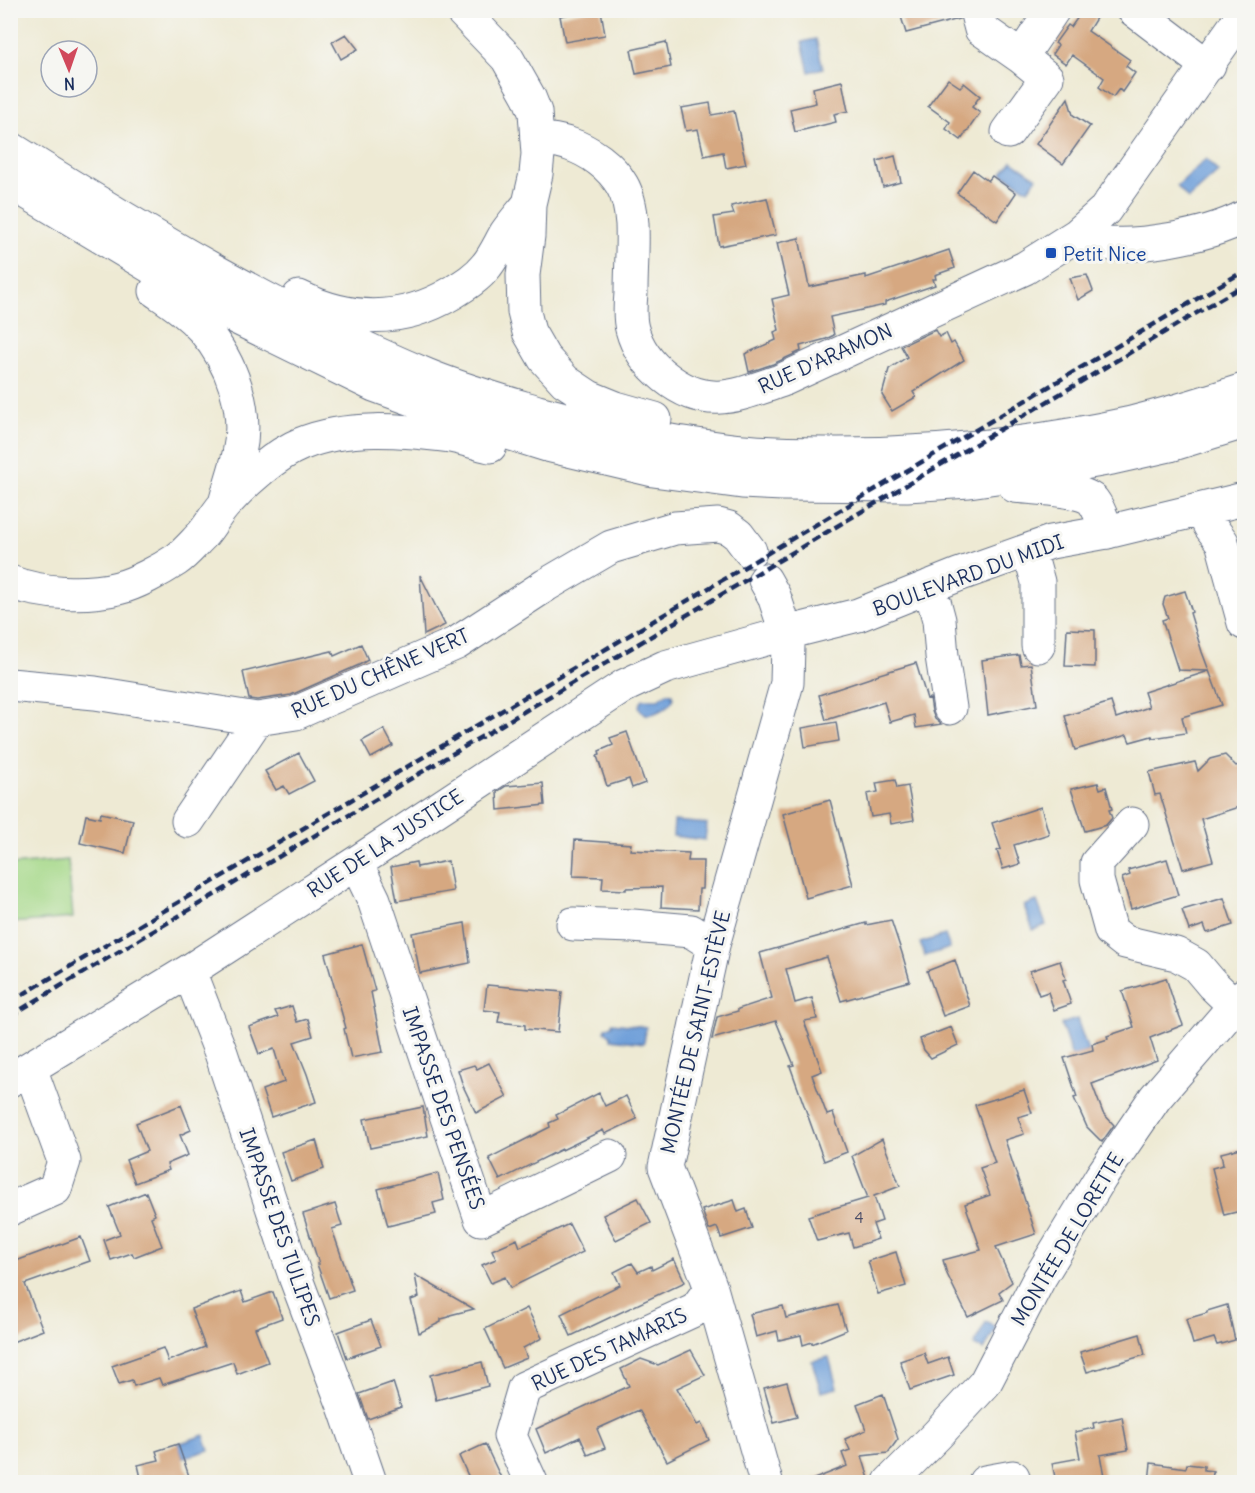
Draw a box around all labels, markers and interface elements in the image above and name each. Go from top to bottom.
north arrow [39,39,99,99]
text: N [64,74,75,94]
place label: Petit Nice [1063,241,1147,266]
marker: Petit Nice [1044,246,1058,260]
street label: RUE D'ARAMON [754,317,896,399]
street label: BOULEVARD DU MIDI [869,529,1067,621]
street label: RUE DU CHÊNE VERT [287,623,473,723]
street label: RUE DE LA JUSTICE [302,783,468,903]
street label: MONTÉE DE SAINT-ESTÈVE [655,908,735,1156]
street label: IMPASSE DES PENSÉES [398,1003,490,1213]
street label: IMPASSE DES TULIPES [234,1125,326,1329]
street label: MONTÉE DE LORETTE [1005,1148,1129,1330]
house number: 4 [854,1207,864,1227]
street label: RUE DES TAMARIS [527,1302,691,1396]

